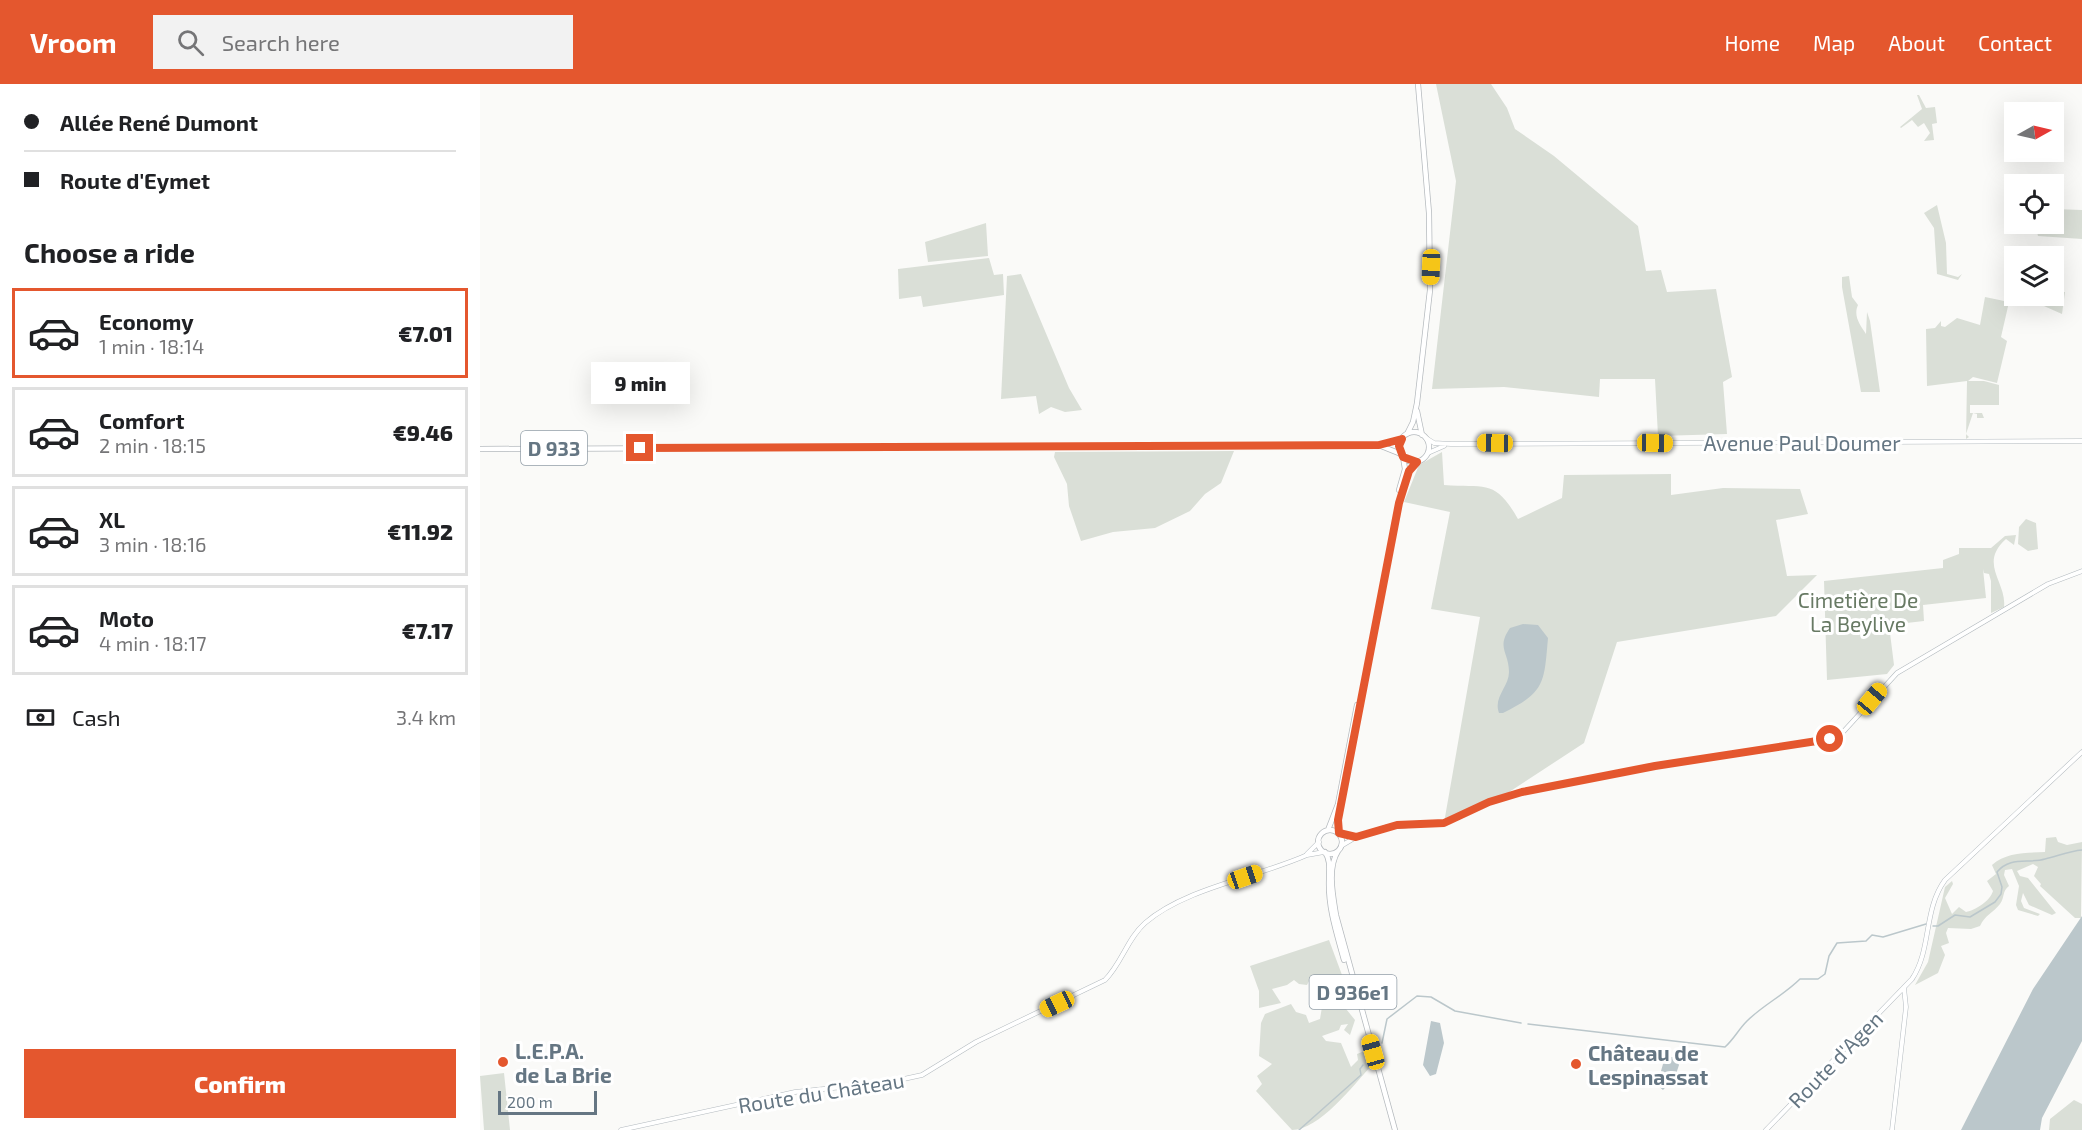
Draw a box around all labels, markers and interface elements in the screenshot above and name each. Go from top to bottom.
search box [153,15,573,69]
text: Vroom [30,25,117,59]
icon: search [174,26,207,59]
text: Search here [222,29,340,55]
text: Home [1724,30,1780,55]
text: Map [1813,30,1855,55]
text: About [1888,30,1945,55]
text: Contact [1978,30,2052,55]
north arrow [2004,102,2064,162]
map controls [2004,102,2064,306]
text: Allée René Dumont [60,109,258,135]
text: Route d'Eymet [60,167,210,193]
button: locate [2004,174,2064,234]
text: Choose a ride [24,236,195,268]
button: layers [2004,246,2064,306]
car [1421,249,1441,285]
icon: car [27,306,81,360]
text: Economy [99,308,194,334]
text: €7.01 [398,320,453,346]
text: 1 min · 18:14 [99,334,204,358]
callout: 9 min [590,361,690,403]
text: 9 min [615,371,666,395]
icon: car [27,405,81,459]
text: Comfort [99,407,184,433]
text: €9.46 [393,419,453,445]
street label: Avenue Paul Doumer [1703,430,1901,455]
road number: D 933 [521,431,587,465]
text: 2 min · 18:15 [99,433,206,457]
route end [626,434,653,461]
car [1477,434,1513,452]
car [1637,434,1673,452]
icon: car [27,504,81,558]
text: XL [99,506,125,532]
text: €11.92 [387,518,453,544]
text: 3 min · 18:16 [99,532,207,556]
park label: Cimetière De La Beylive [1798,587,1918,636]
icon: car [27,603,81,657]
text: Moto [99,605,154,631]
text: €7.17 [402,617,453,643]
text: 4 min · 18:17 [99,631,207,655]
car [1854,679,1890,719]
icon: cash [24,701,57,734]
text: Cash [72,704,121,730]
text: 3.4 km [396,705,456,729]
route start [1816,725,1843,752]
car [1225,863,1265,891]
road number: D 936e1 [1310,975,1396,1009]
car [1037,988,1077,1020]
street label: Route d'Agen [1783,1006,1887,1112]
car [1359,1032,1387,1072]
place label: L.E.P.A. de La Brie [515,1038,612,1087]
place label: Château de Lespinassat [1588,1040,1708,1089]
button: Confirm [24,1049,456,1118]
marker: L.E.P.A. de La Brie [496,1055,510,1069]
marker: Château de Lespinassat [1569,1057,1583,1071]
street label: Route du Château [736,1067,906,1117]
scale bar [498,1088,597,1116]
text: 200 m [507,1092,553,1111]

